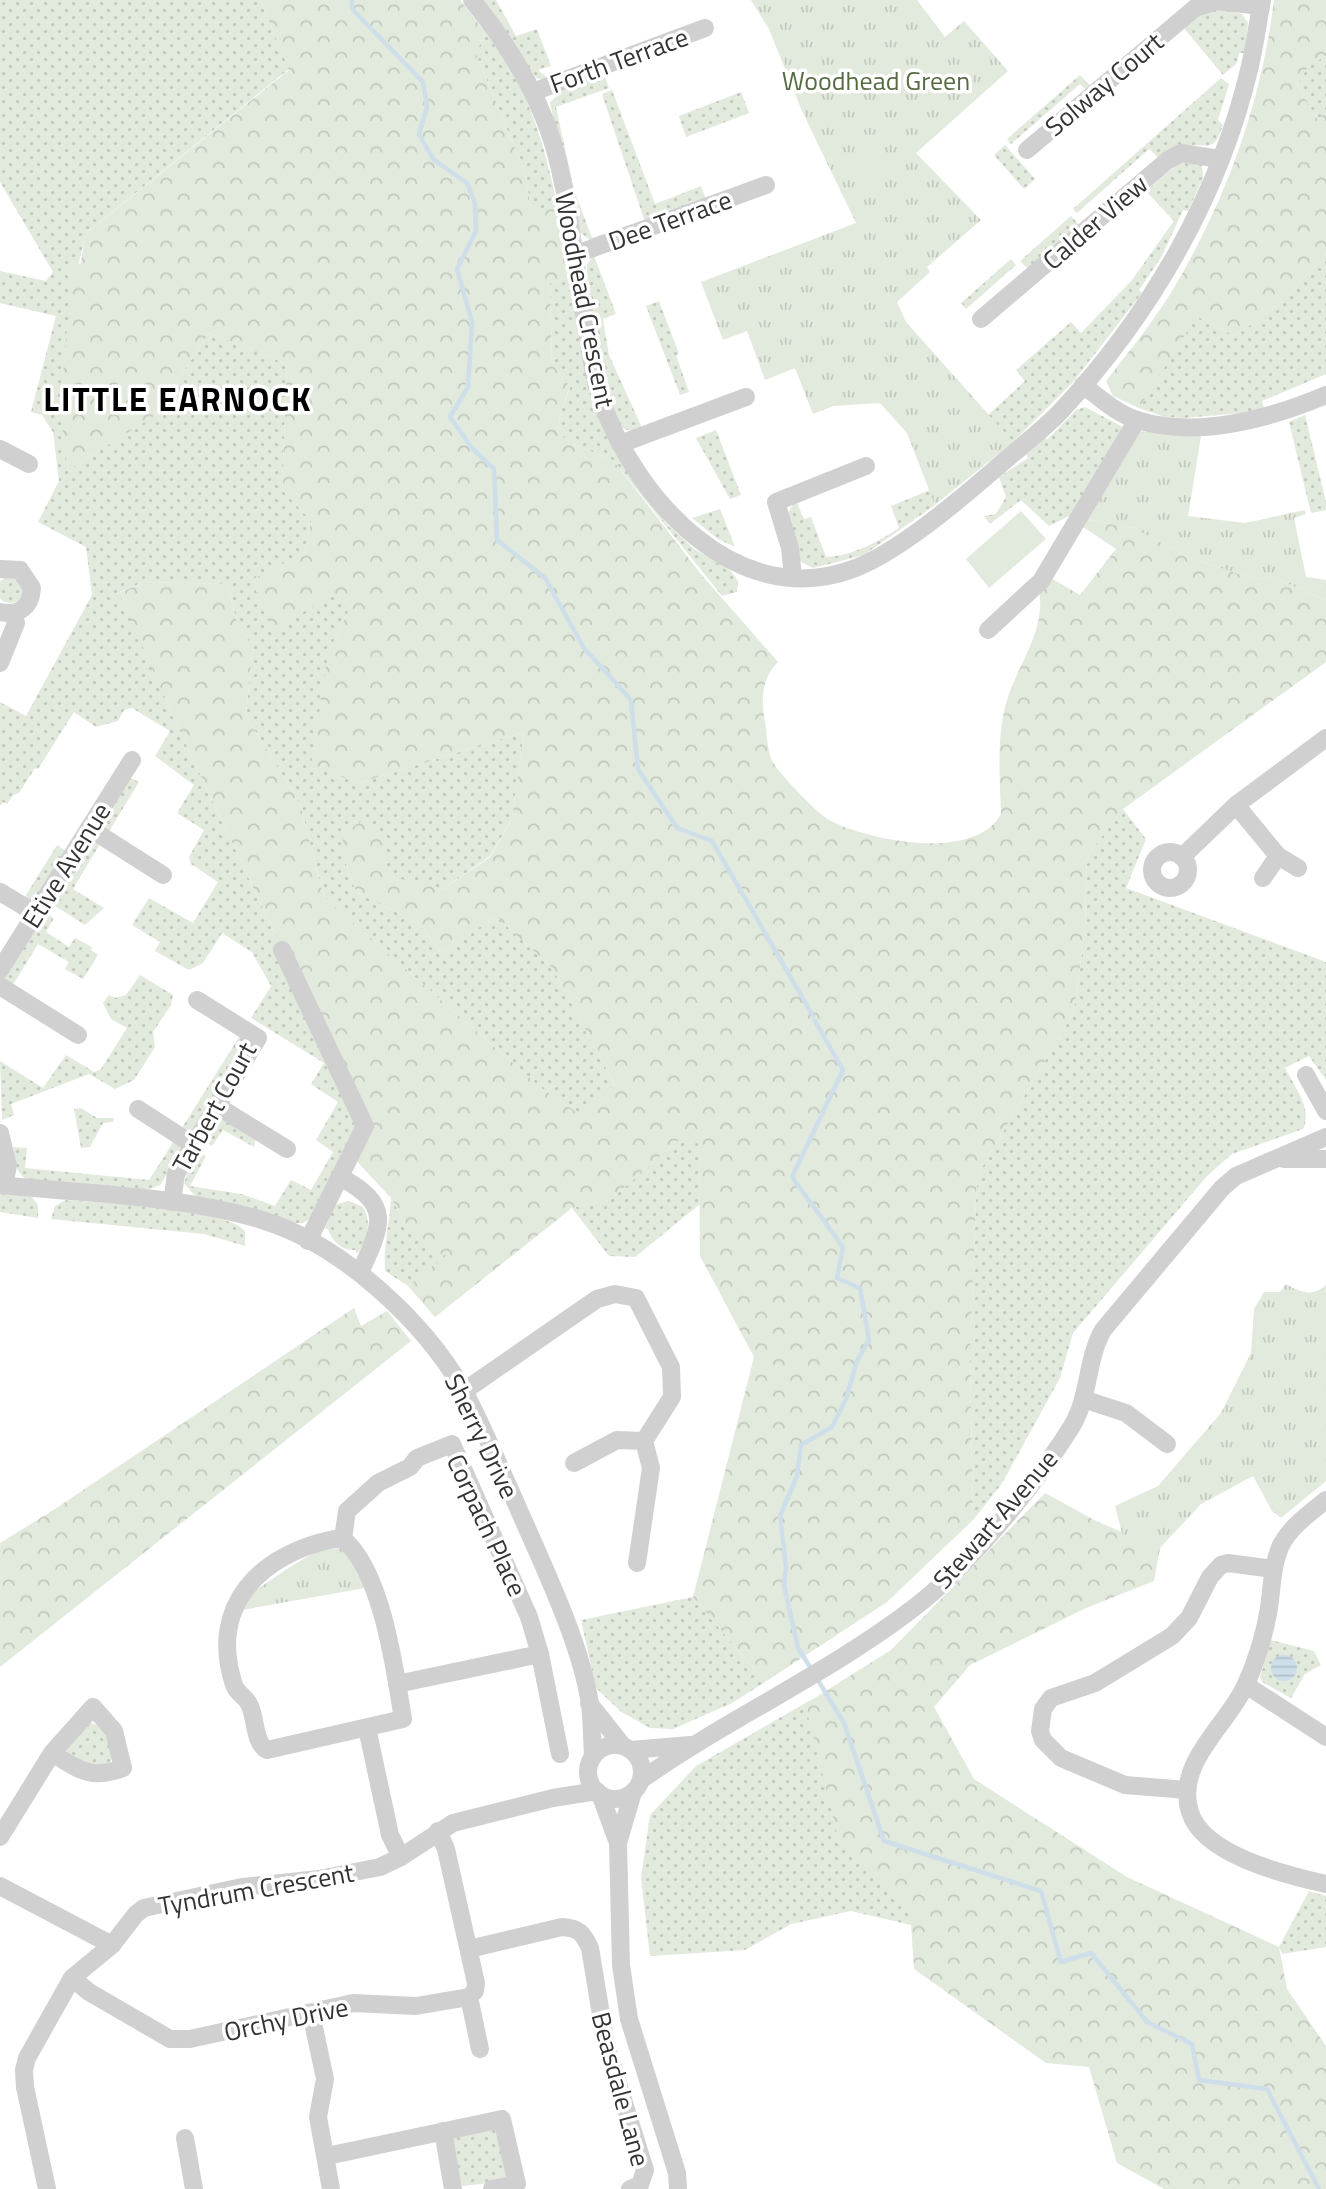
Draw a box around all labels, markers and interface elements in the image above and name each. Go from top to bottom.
street label: Forth Terrace [544,17,694,103]
street label: Solway Court [1036,23,1172,145]
park label: Woodhead Green [782,61,970,100]
street label: Calder View [1034,165,1156,279]
street label: Dee Terrace [603,180,737,260]
street label: Woodhead Crescent [545,189,625,411]
district label: LITTLE EARNOCK [43,374,313,424]
street label: Etive Avenue [12,795,120,935]
street label: Tarbert Court [162,1035,266,1179]
street label: Sherry Drive [435,1367,529,1505]
street label: Stewart Avenue [923,1441,1067,1597]
street label: Corpach Place [437,1447,537,1603]
street label: Tyndrum Crescent [155,1853,357,1925]
street label: Orchy Drive [220,1987,352,2051]
street label: Beasdale Lane [582,2007,660,2171]

